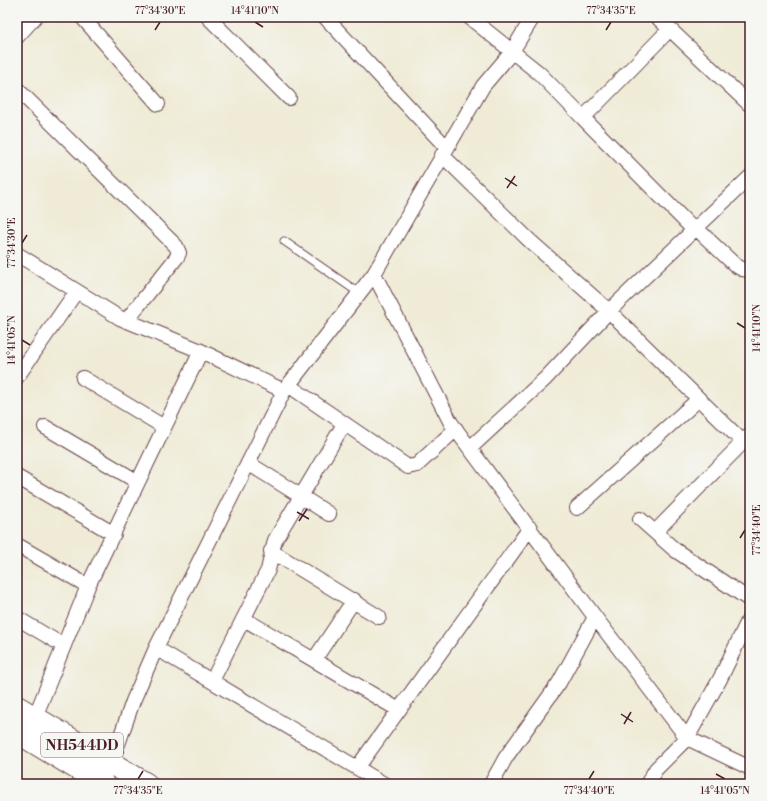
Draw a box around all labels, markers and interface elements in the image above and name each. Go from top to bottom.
text: 77°34'30"E [135,5,185,17]
text: 14°41'10"N [231,5,280,17]
text: 77°34'35"E [586,5,636,17]
text: 77°34'30"E [6,218,18,268]
text: 14°41'10"N [751,303,763,352]
text: 14°41'05"N [6,315,18,365]
text: 77°34'40"E [751,504,763,556]
road number: NH544DD [41,733,123,757]
text: 77°34'35"E [113,785,163,797]
text: 77°34'40"E [563,785,615,797]
text: 14°41'05"N [700,785,750,797]

